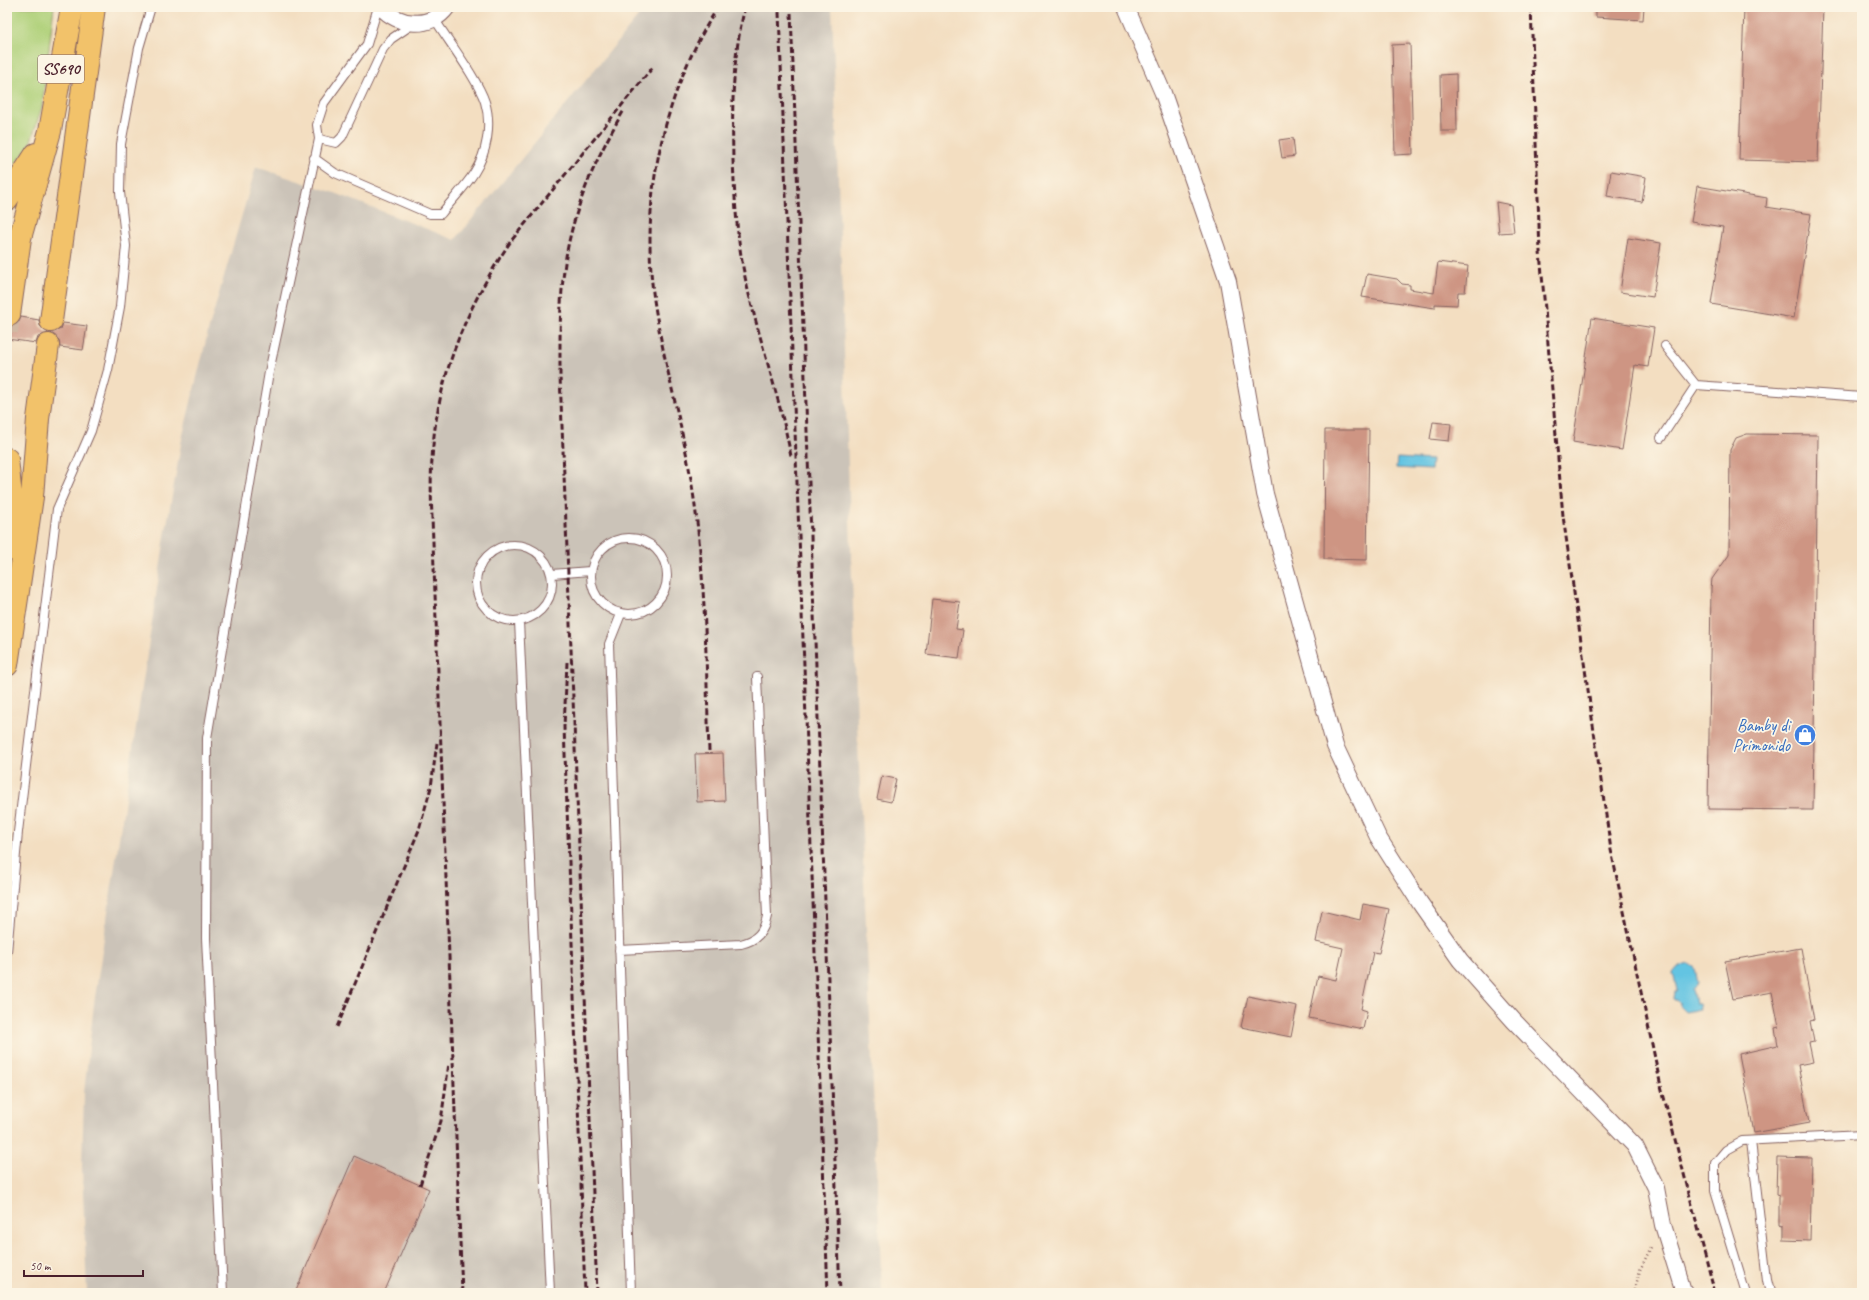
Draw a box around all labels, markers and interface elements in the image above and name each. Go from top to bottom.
road number: SS690 [38,55,84,83]
place label: Bamby di Primonido [1733,715,1792,756]
shop icon: Bamby di Primonido [1792,722,1818,748]
scale bar [24,1252,143,1278]
text: 50 m [30,1258,52,1274]

